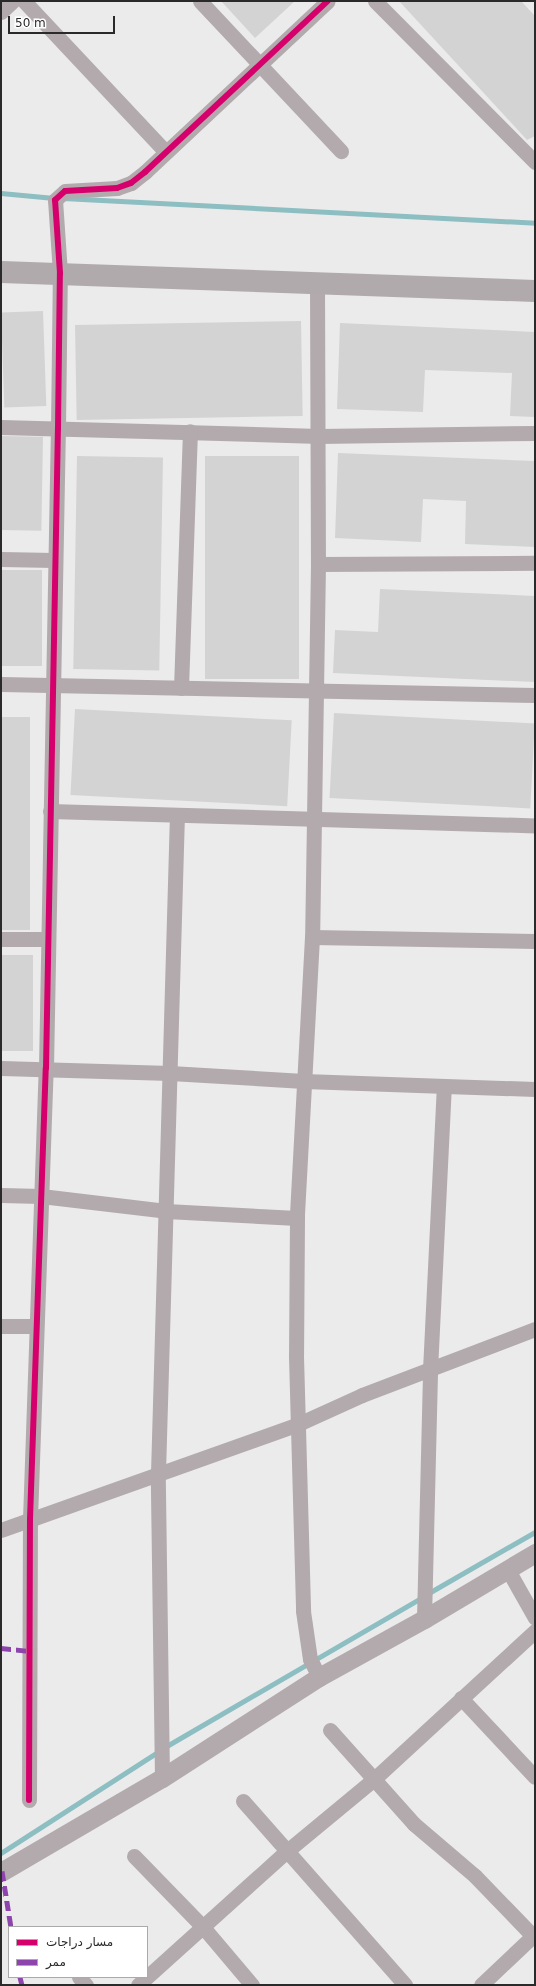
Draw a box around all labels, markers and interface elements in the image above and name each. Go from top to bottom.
scale bar [10,8,117,34]
text: 50 m [15,16,46,30]
legend [8,1926,148,1978]
text: مسار دراجات [46,1935,113,1949]
text: ممر [46,1955,66,1969]

